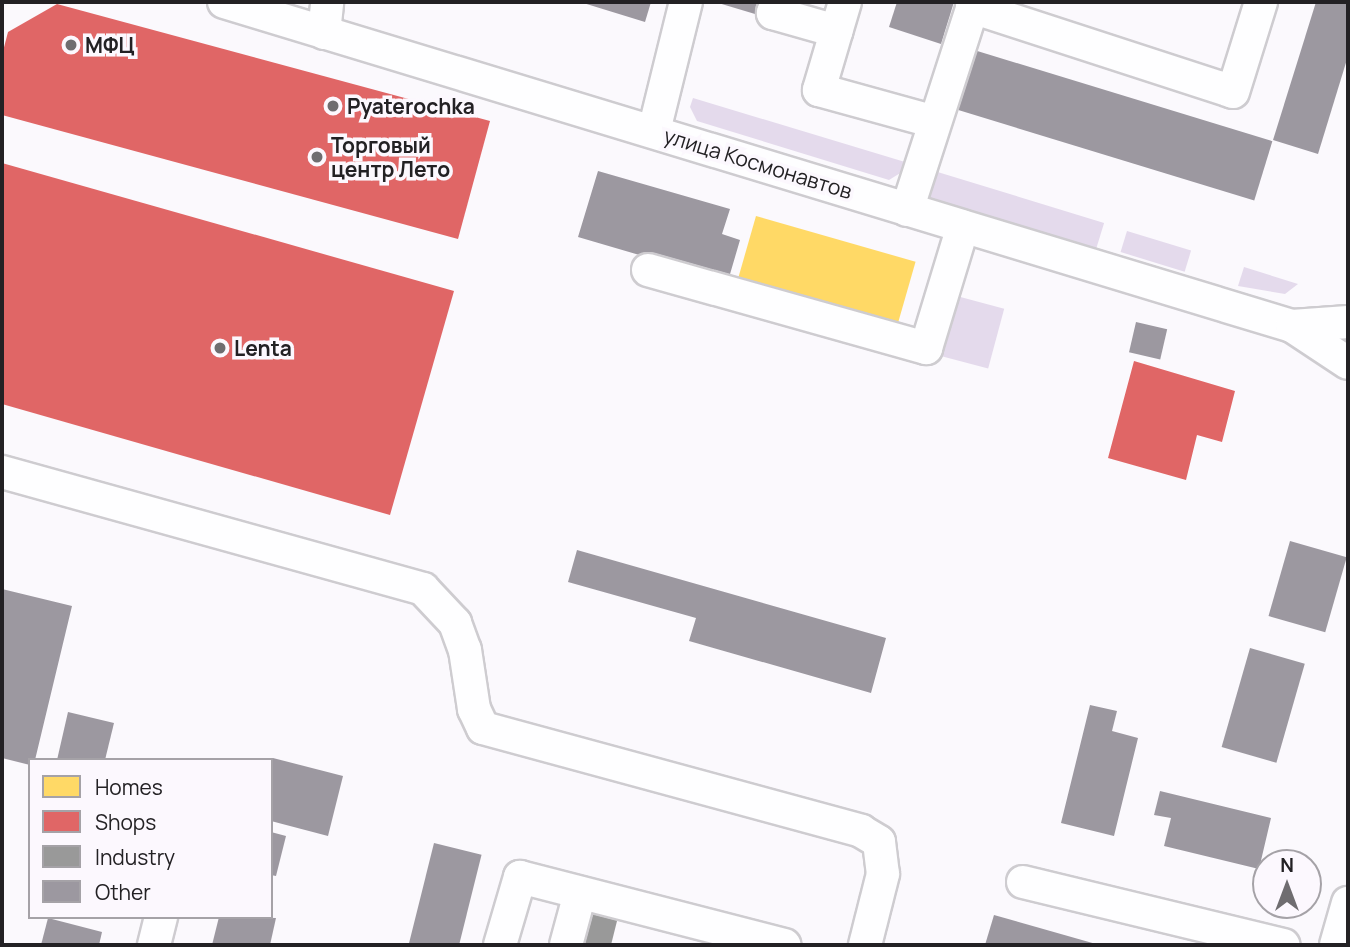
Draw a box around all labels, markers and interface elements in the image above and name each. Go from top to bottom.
place label: МФЦ [85,32,134,58]
marker: МФЦ [63,37,79,53]
place label: Pyaterochka [347,93,475,119]
marker: Pyaterochka [325,98,341,114]
street label: улица Космонавтов [661,122,855,204]
place label: Торговый центр Лето [331,132,450,182]
marker: Торговый центр Лето [309,149,325,165]
place label: Lenta [234,335,292,361]
marker: Lenta [212,340,228,356]
legend [28,758,273,919]
text: Homes [95,773,163,801]
text: Shops [95,808,156,836]
text: Industry [95,843,175,871]
north arrow [1252,849,1322,919]
text: N [1280,852,1294,878]
text: Other [95,878,151,906]

